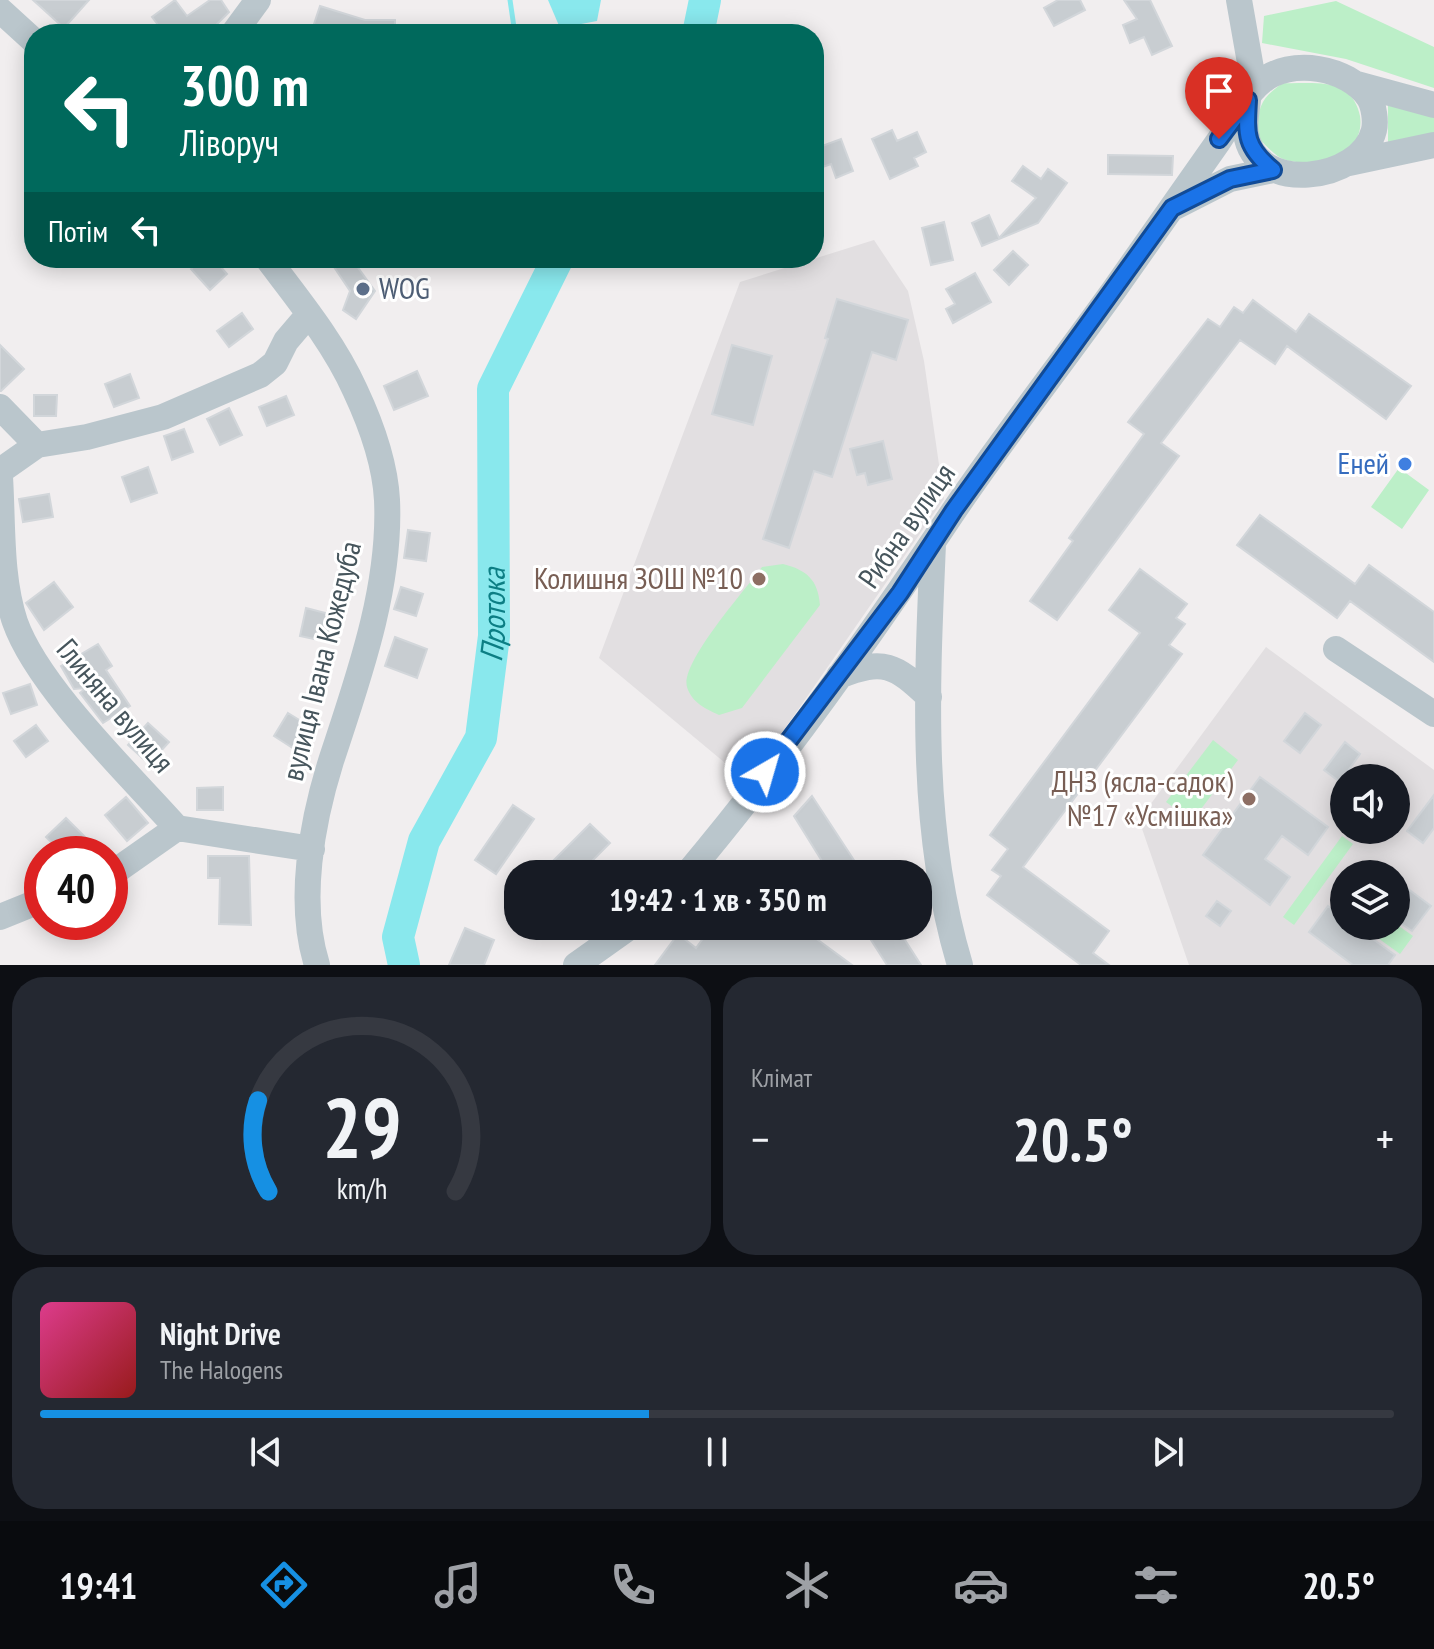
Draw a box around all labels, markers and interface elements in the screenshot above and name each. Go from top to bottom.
text: 300 m [180,49,309,121]
icon: left [48,56,152,160]
pin [1185,57,1253,139]
icon: arrive [1197,69,1241,113]
text: Ліворуч [180,119,279,166]
icon: left [124,208,168,252]
text: Потім [48,211,108,250]
place label: WOG [379,268,430,307]
marker: WOG [354,280,372,298]
place label: Еней [1338,443,1389,482]
street label: Рибна вулиця [849,455,963,595]
marker: Еней [1396,455,1414,473]
street label: вулиця Івана Кожедуба [272,537,369,784]
place label: Колишня ЗОШ №10 [534,558,743,597]
water label: Протока [469,566,515,664]
marker: Колишня ЗОШ №10 [750,570,768,588]
street label: Глиняна вулиця [49,630,183,780]
position arrow [723,730,807,814]
place label: ДНЗ (ясла-садок) №17 «Усмішка» [1052,761,1233,834]
map controls [1330,764,1410,940]
button: sound [1330,764,1410,844]
marker: ДНЗ (ясла-садок) №17 «Усмішка» [1240,790,1258,808]
speed limit sign: 40 [24,836,128,940]
button: layers [1330,860,1410,940]
text: 19:42 · 1 хв · 350 m [609,880,827,919]
text: Клімат [751,1061,812,1094]
text: 29 [322,1073,401,1181]
text: 20.5° [1012,1100,1133,1178]
text: − [751,1110,769,1167]
text: + [1376,1110,1394,1167]
text: km/h [336,1170,387,1207]
text: Night Drive [160,1314,281,1353]
text: The Halogens [160,1353,283,1386]
icon: previous [244,1430,288,1474]
icon: pause [695,1430,739,1474]
icon: next [1146,1430,1190,1474]
icon: directions [256,1557,312,1613]
icon: music [430,1557,486,1613]
icon: phone [605,1557,661,1613]
icon: climate [779,1557,835,1613]
icon: car [953,1557,1009,1613]
icon: filters [1128,1557,1184,1613]
text: 19:41 [59,1562,137,1609]
text: 20.5° [1302,1562,1375,1609]

